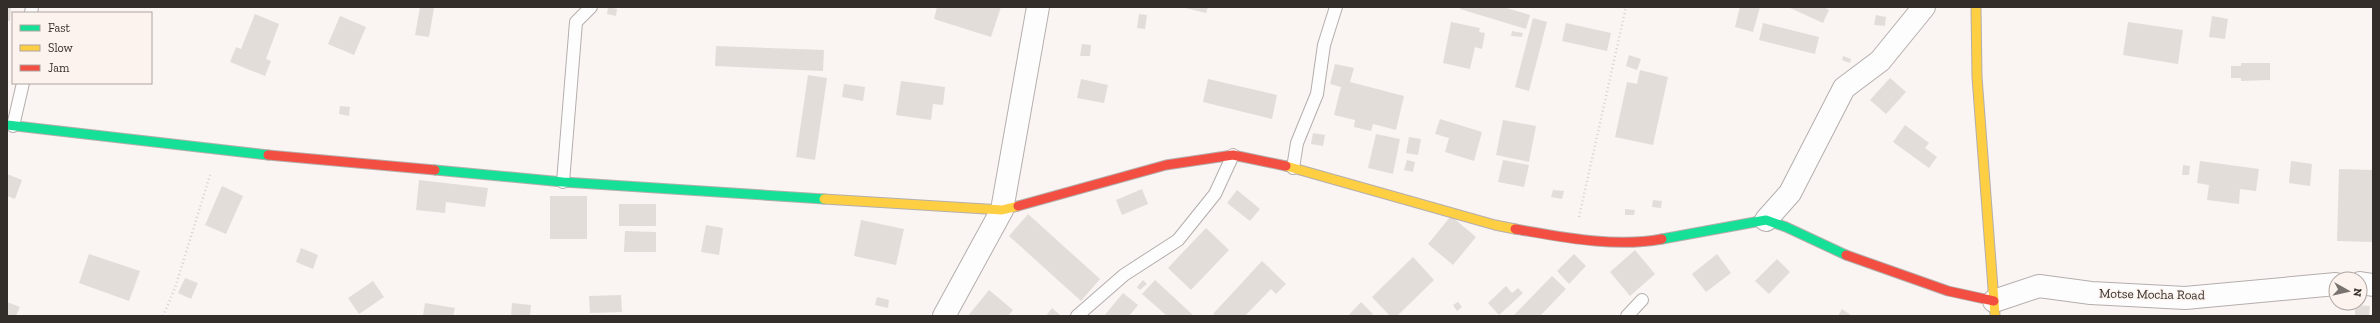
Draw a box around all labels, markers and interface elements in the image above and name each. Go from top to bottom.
legend [12,12,152,84]
text: Fast [48,21,71,35]
text: Slow [48,41,74,55]
text: Jam [48,61,70,75]
north arrow [2328,271,2368,311]
street label: Motse Mocha Road [2099,286,2205,302]
text: N [2350,287,2364,298]

